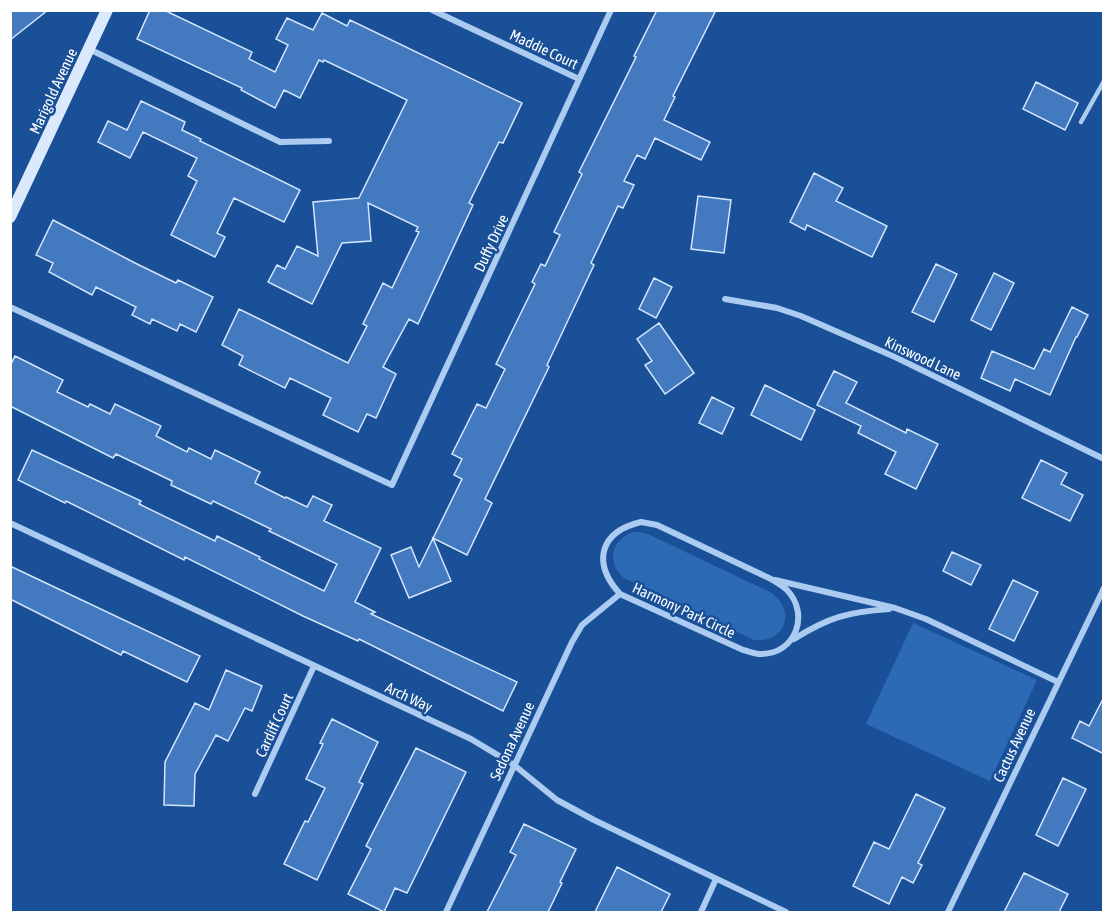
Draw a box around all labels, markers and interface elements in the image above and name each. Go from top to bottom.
street label: Maddie Court [507,26,581,72]
street label: Marigold Avenue [26,45,80,137]
street label: Duffy Drive [470,212,512,274]
street label: Kinswood Lane [882,333,964,383]
street label: Harmony Park Circle [630,579,738,641]
street label: Arch Way [383,679,435,715]
street label: Cardiff Court [252,690,296,760]
street label: Sedona Avenue [486,699,538,783]
street label: Cactus Avenue [989,705,1039,785]

